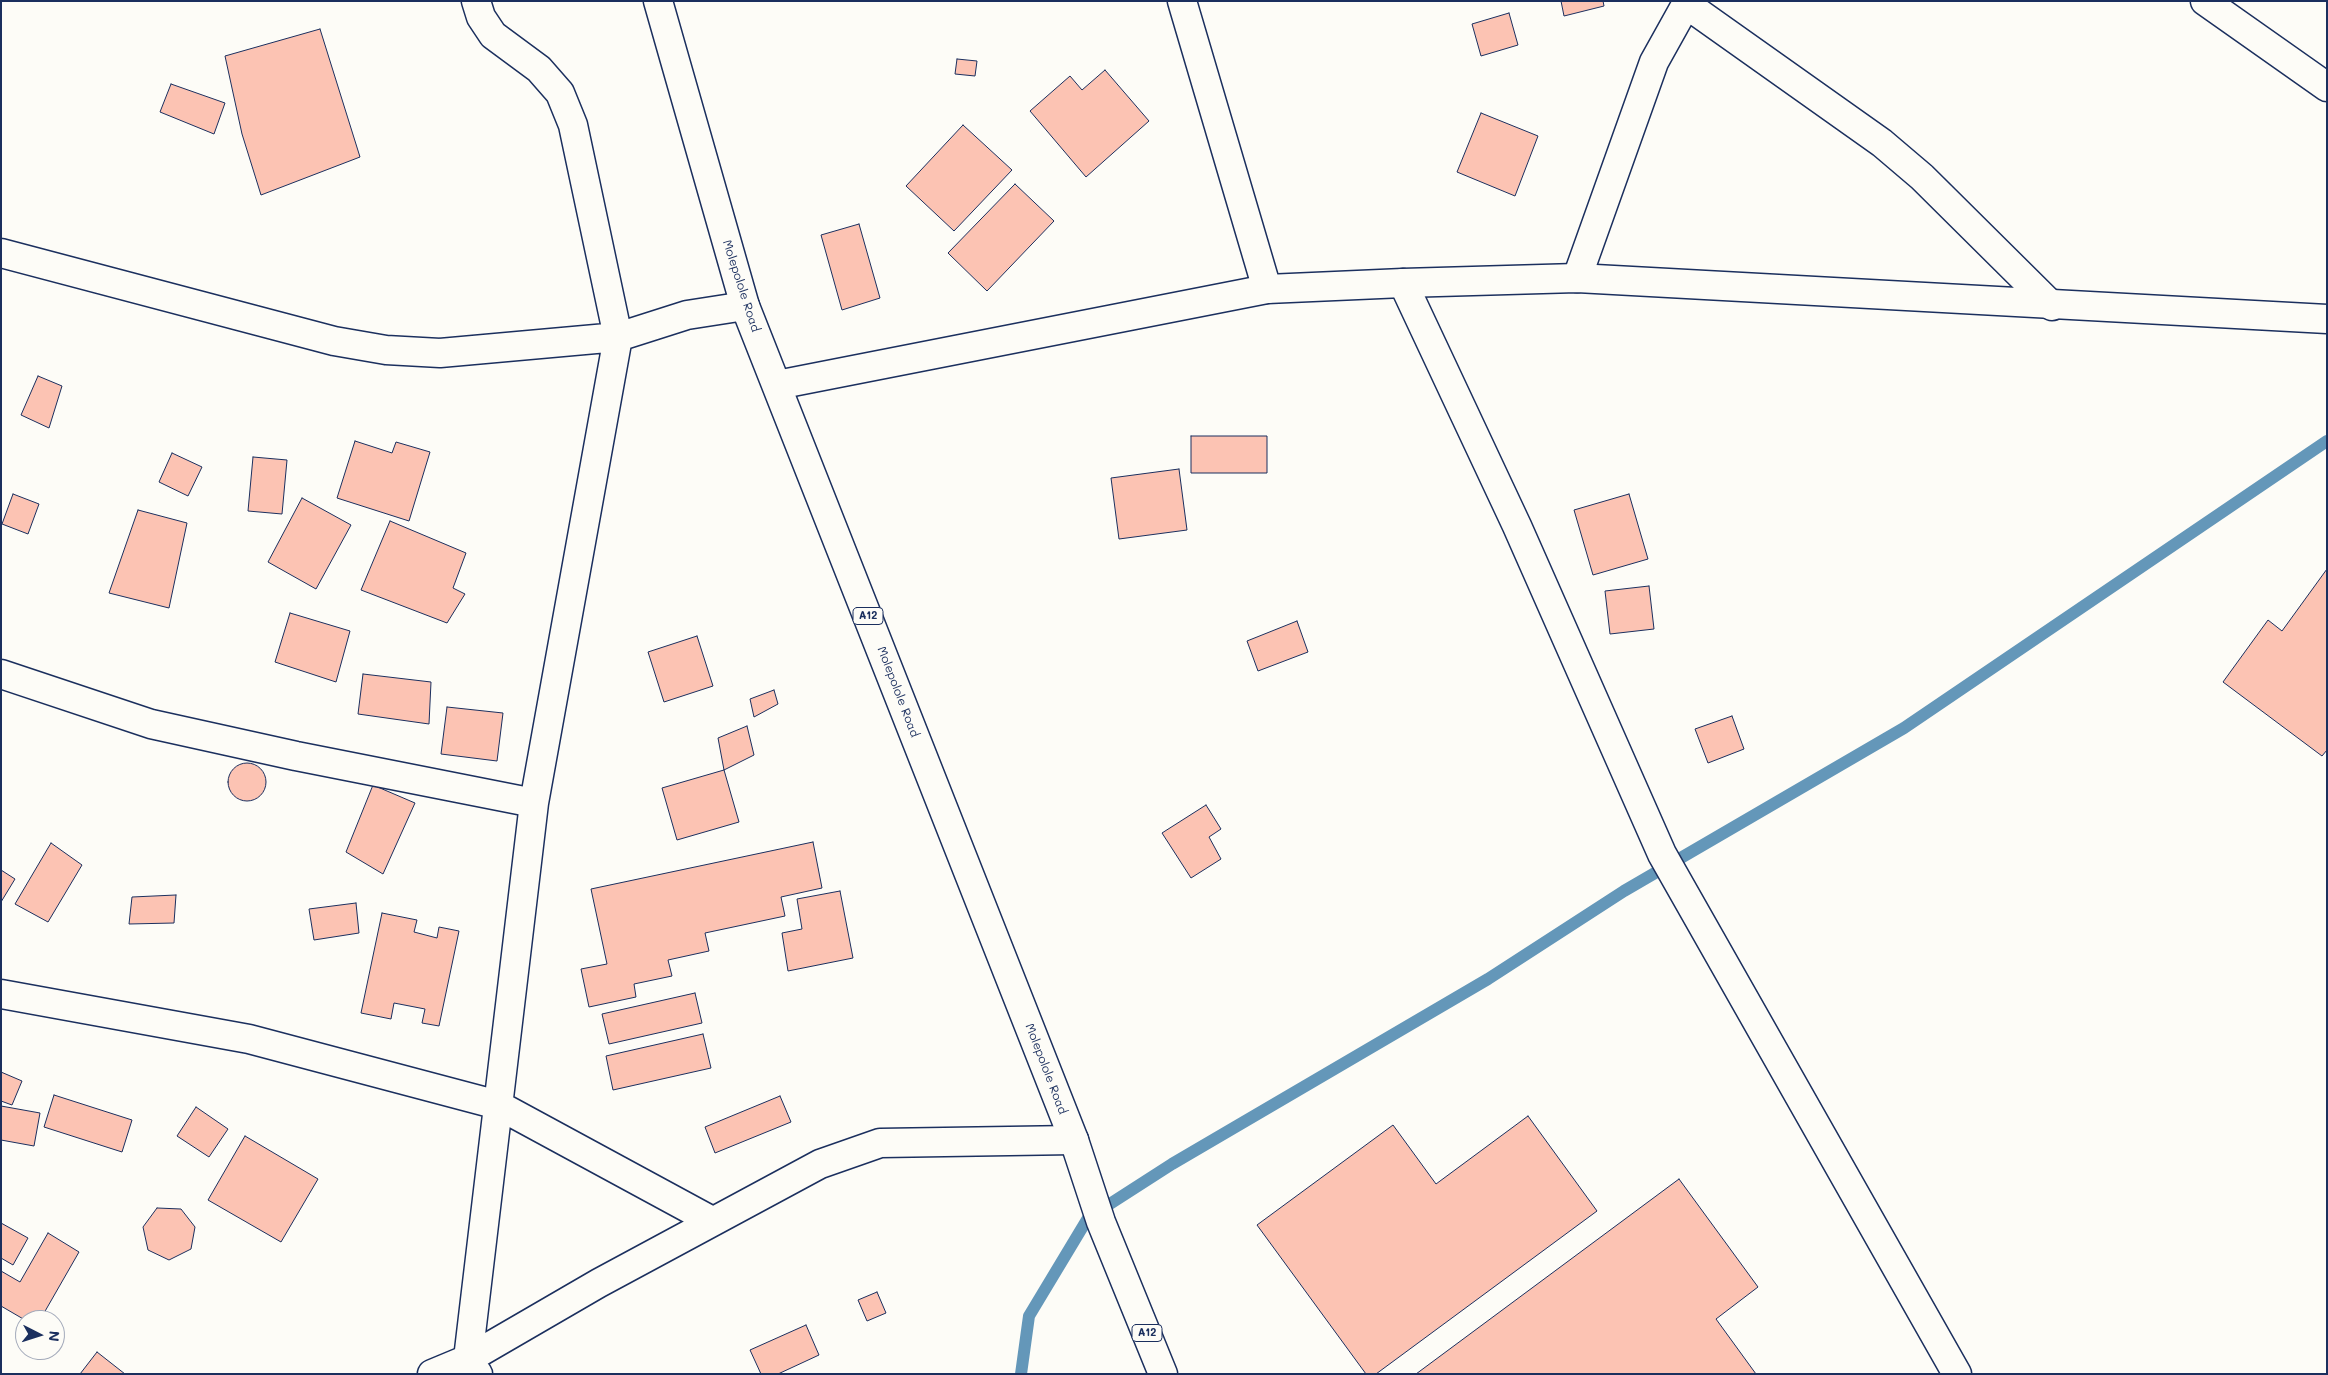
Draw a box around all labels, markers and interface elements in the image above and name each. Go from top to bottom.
street label: Molepolole Road [719,238,763,334]
road number: A12 [853,608,883,624]
street label: Molepolole Road [874,645,922,739]
street label: Molepolole Road [1022,1022,1070,1116]
north arrow [15,1310,65,1360]
road number: A12 [1132,1325,1162,1342]
text: N [45,1330,64,1342]

